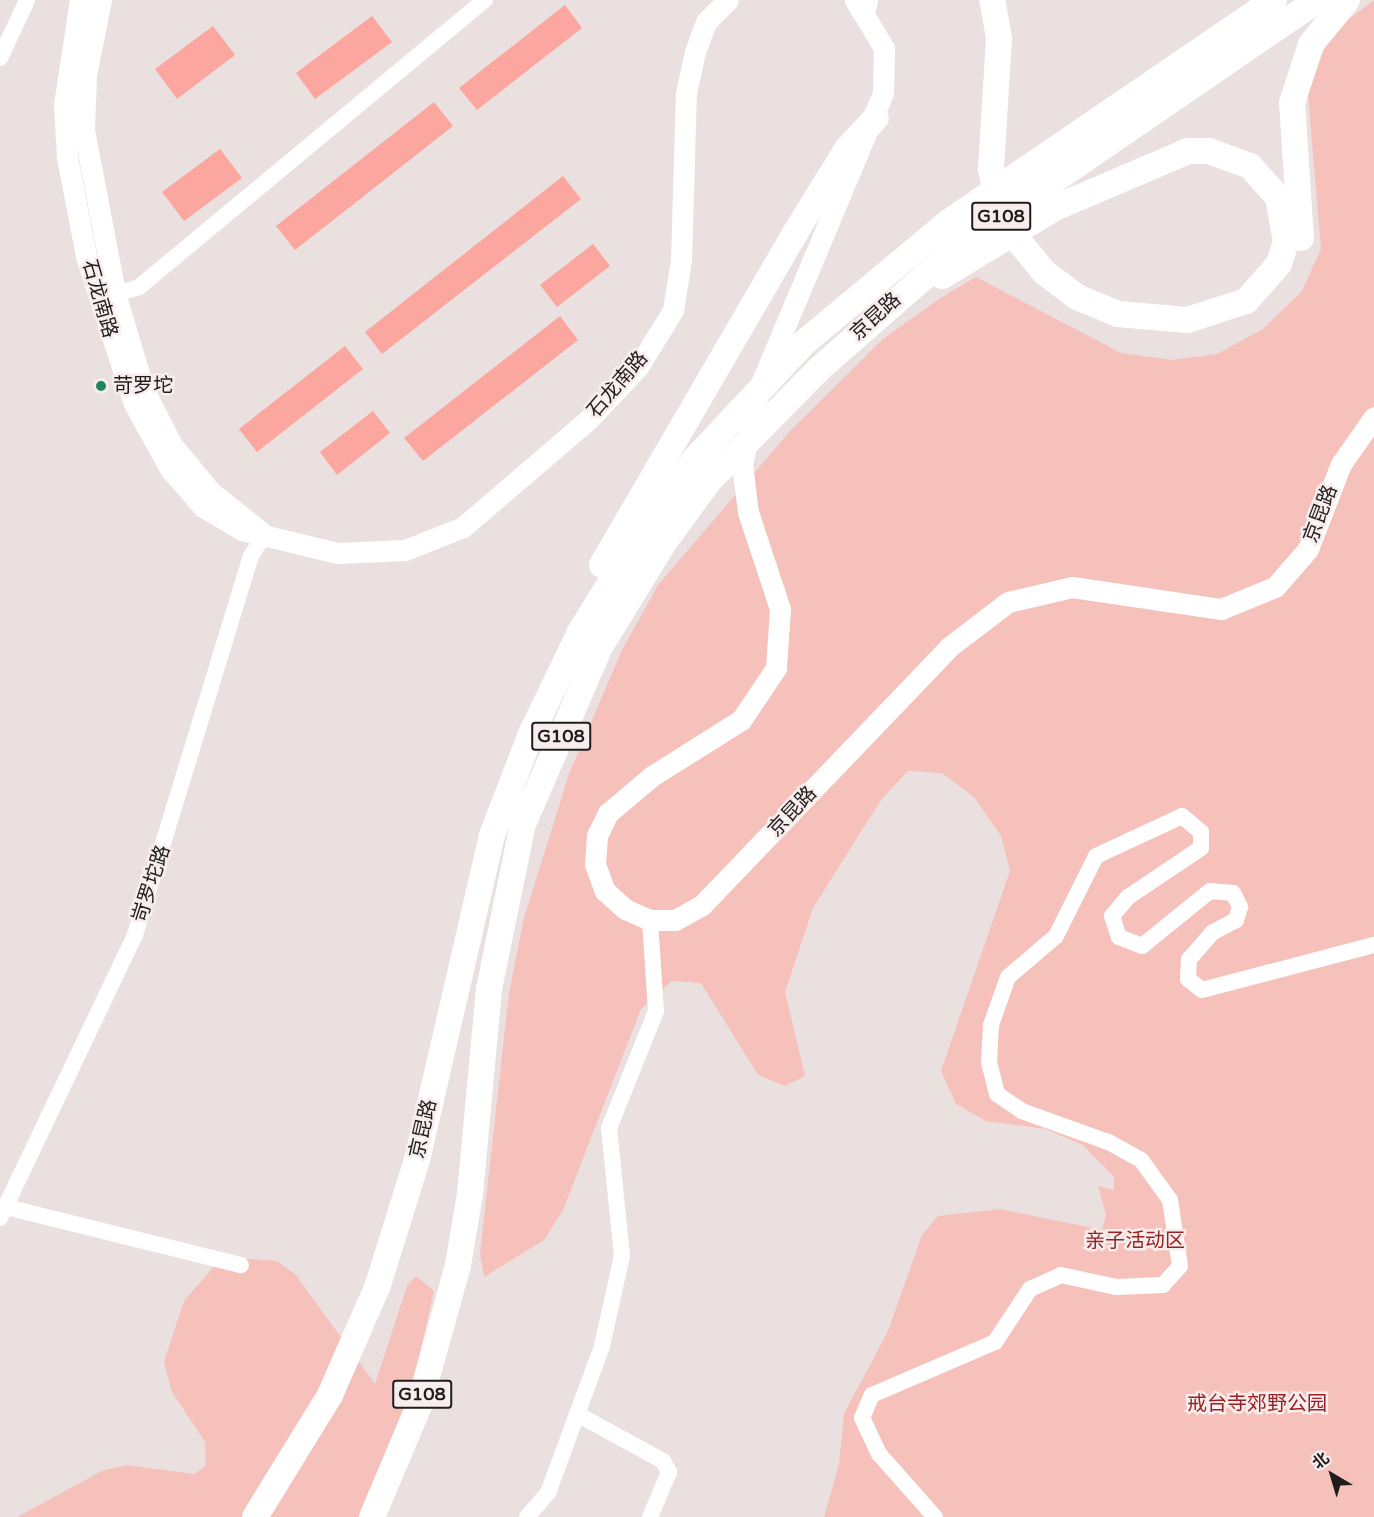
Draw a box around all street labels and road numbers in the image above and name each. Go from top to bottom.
road number: G108 [971,201,1031,231]
street label: 石龙南路 [76,257,122,341]
street label: 京昆路 [846,288,906,346]
street label: 石龙南路 [583,347,653,423]
street label: 京昆路 [1299,482,1343,546]
road number: G108 [531,721,591,751]
street label: 京昆路 [764,782,822,842]
street label: 岢罗坨路 [128,842,176,926]
street label: 京昆路 [406,1097,442,1161]
road number: G108 [392,1379,452,1409]

